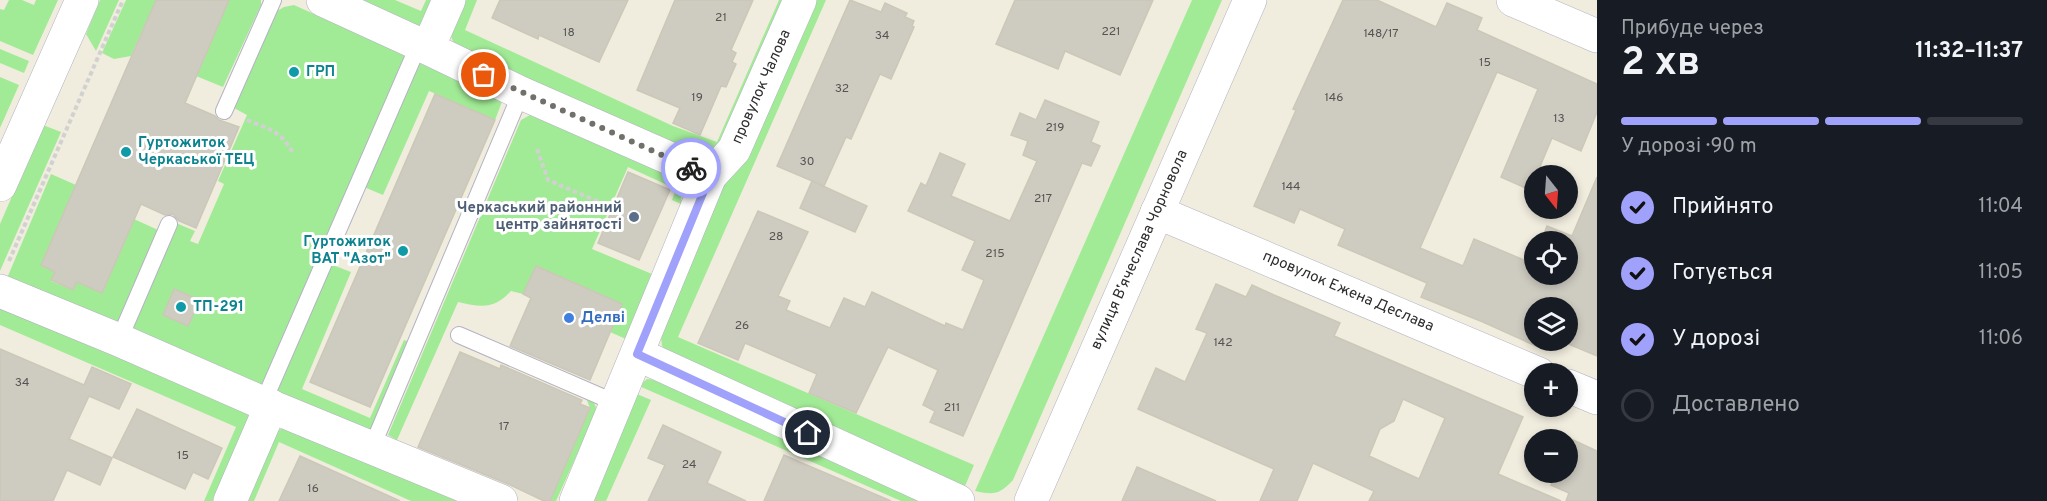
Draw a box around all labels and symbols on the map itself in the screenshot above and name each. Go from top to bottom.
house number: 21 [715,10,727,26]
house number: 221 [1101,24,1121,40]
house number: 18 [563,25,575,41]
house number: 148/17 [1363,26,1399,42]
street label: провулок Чалова [728,27,796,147]
house number: 34 [875,28,889,44]
pin [458,49,509,100]
house number: 15 [1479,55,1491,71]
place label: ГРП [306,63,335,82]
marker: ГРП [287,65,301,79]
house number: 32 [835,81,849,97]
house number: 19 [691,90,703,106]
house number: 146 [1325,90,1343,106]
house number: 13 [1553,111,1565,127]
house number: 219 [1046,120,1064,136]
place label: Гуртожиток Черкаської ТЕЦ [138,134,254,170]
courier [661,138,721,198]
marker: Гуртожиток Черкаської ТЕЦ [119,145,133,159]
street label: вулиця Вʼячеслава Чорновола [1087,147,1193,353]
house number: 30 [800,154,814,170]
north arrow [1524,165,1578,219]
house number: 144 [1281,179,1301,195]
house number: 217 [1034,191,1052,207]
place label: Черкаський районний центр зайнятості [457,199,622,235]
marker: Черкаський районний центр зайнятості [627,210,641,224]
house number: 28 [769,229,783,245]
place label: Гуртожиток ВАТ "Азот" [303,233,391,269]
marker: Гуртожиток ВАТ "Азот" [396,244,410,258]
house number: 215 [985,246,1005,262]
street label: провулок Ежена Деслава [1260,247,1436,337]
place label: ТП-291 [193,298,244,317]
marker: ТП-291 [174,300,188,314]
place label: Делві [581,309,625,328]
marker: Делві [562,311,576,325]
house number: 26 [735,318,749,334]
house number: 142 [1213,335,1233,351]
house number: 34 [15,375,29,391]
house number: 211 [944,400,960,416]
pin [782,407,833,458]
house number: 17 [499,419,509,435]
house number: 15 [177,448,189,464]
house number: 24 [682,457,696,473]
house number: 16 [307,481,319,497]

